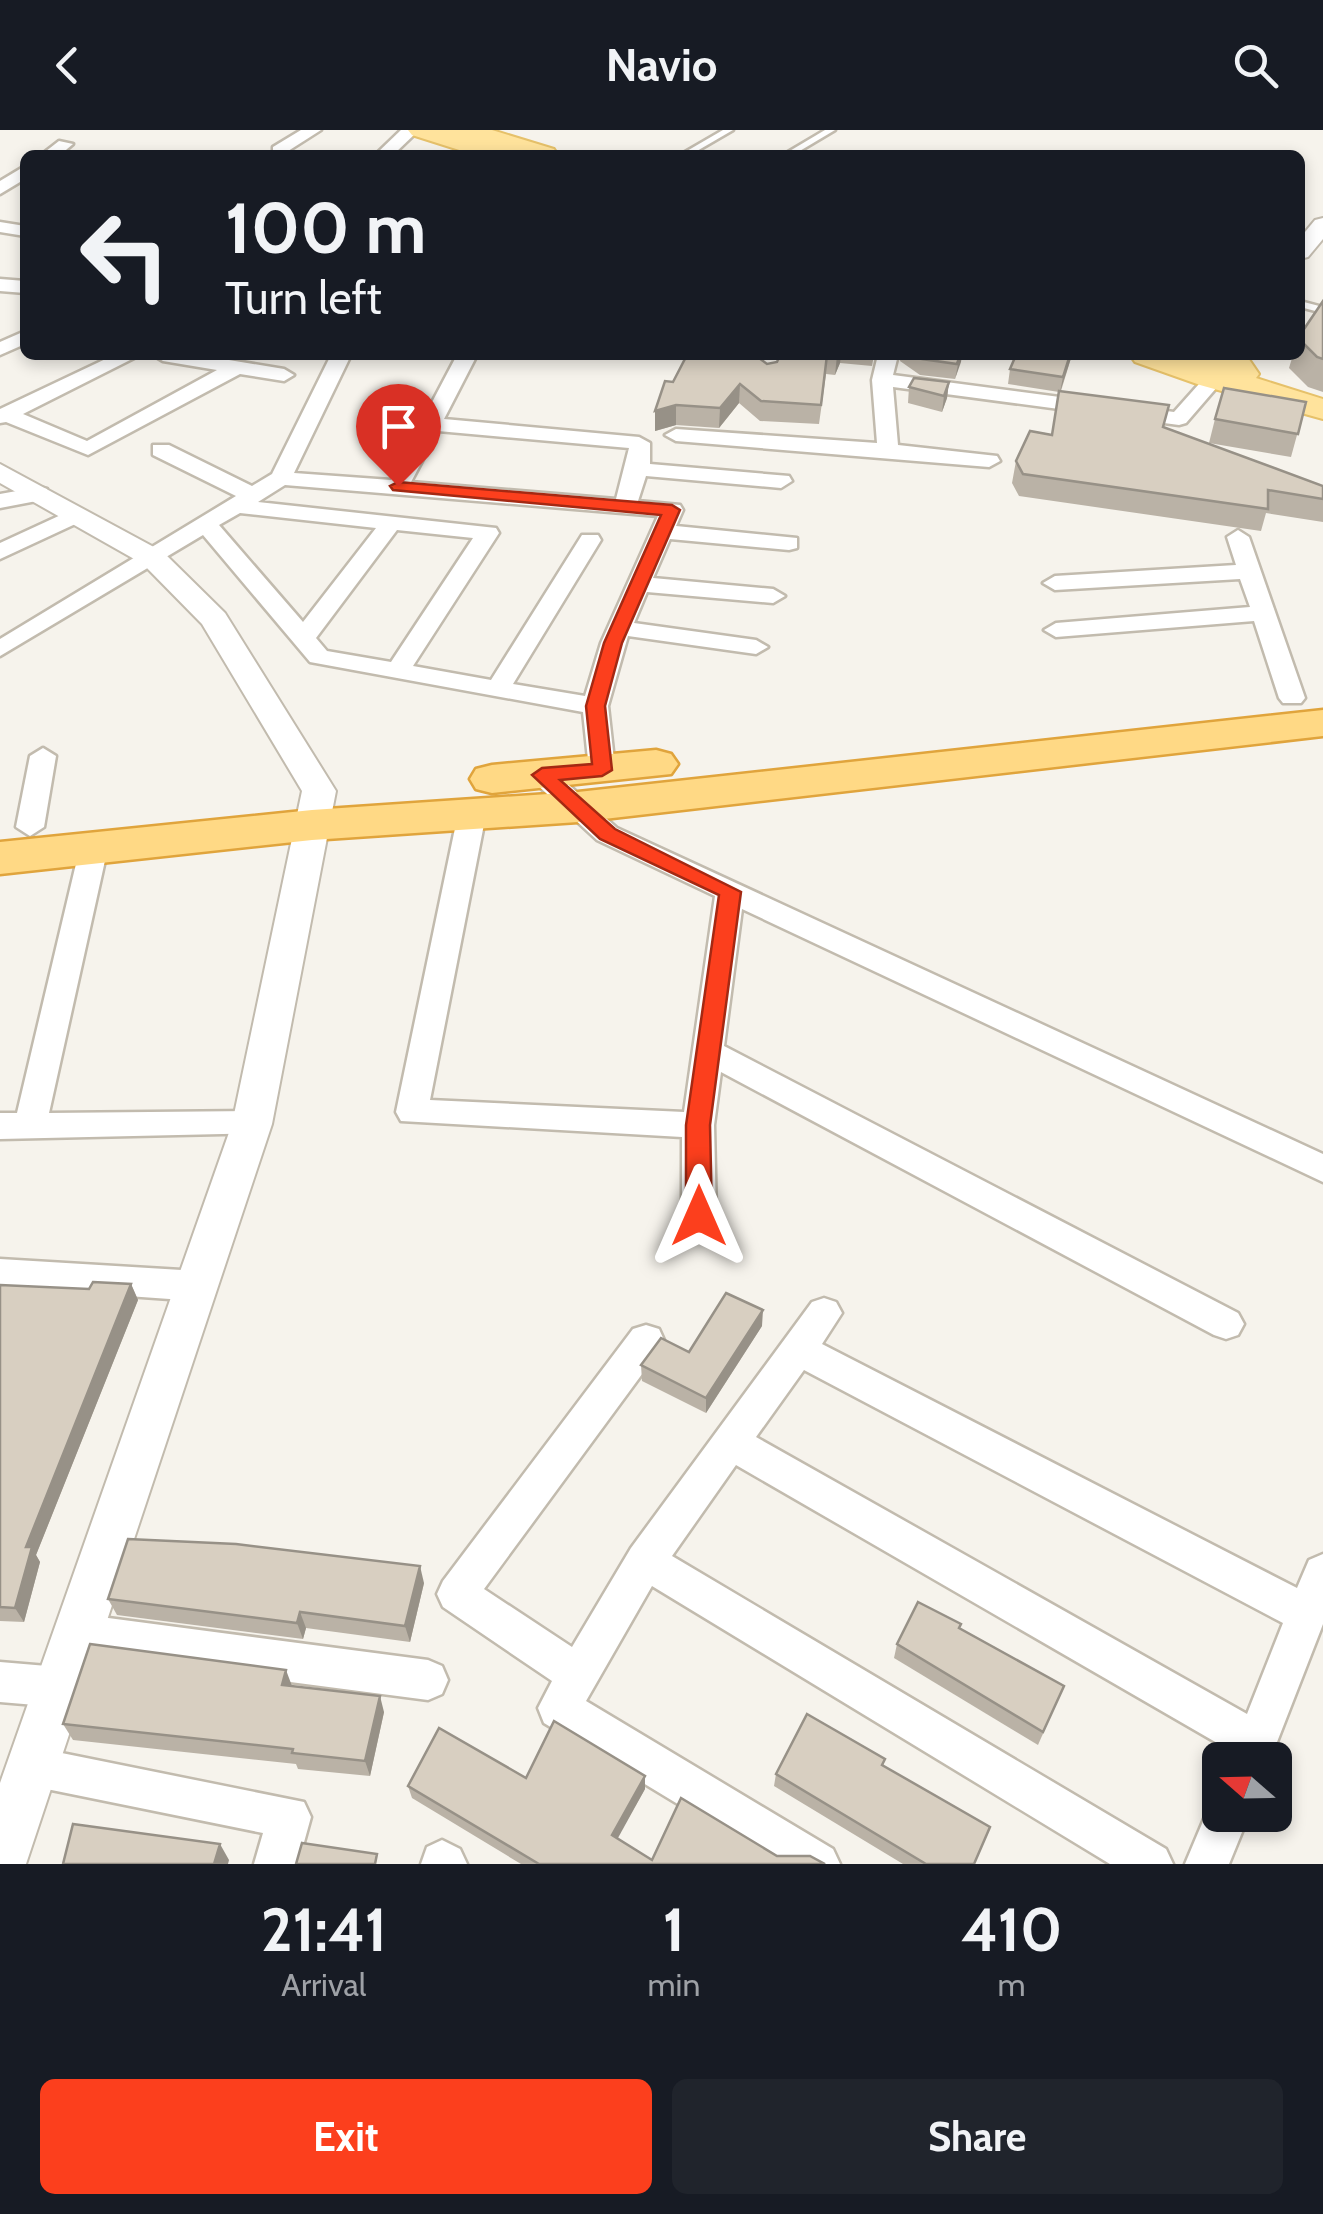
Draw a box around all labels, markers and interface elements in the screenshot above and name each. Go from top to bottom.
icon: back [40,38,95,93]
text: Navio [606,38,717,92]
icon: search [1228,38,1283,93]
text: 100 m [225,185,426,271]
icon: left [60,190,190,320]
text: Turn left [225,271,382,325]
pin [356,384,441,487]
icon: arrive [371,399,426,454]
position arrow [647,1164,751,1268]
north arrow [1202,1742,1292,1832]
map controls [1202,1742,1292,1832]
text: 21:41 [261,1893,387,1966]
text: 1 [663,1893,685,1966]
text: 410 [961,1893,1062,1966]
text: Arrival [281,1965,366,2004]
text: min [648,1965,700,2004]
text: m [998,1965,1026,2004]
button: Exit [40,2079,652,2194]
button: Share [672,2079,1283,2194]

